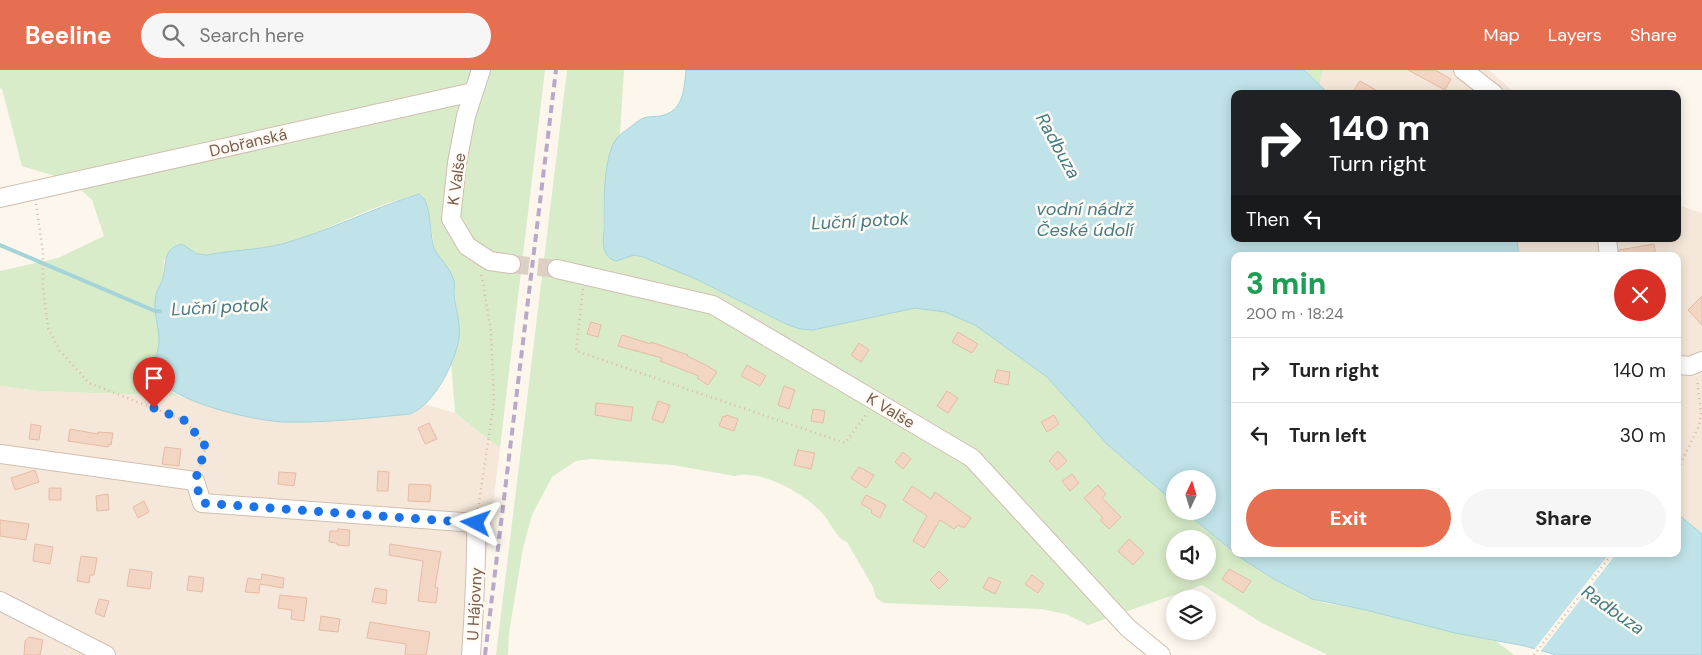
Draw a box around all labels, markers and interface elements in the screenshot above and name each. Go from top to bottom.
search box [141,13,491,58]
text: Beeline [25,20,111,51]
icon: search [159,21,187,49]
text: Search here [199,23,304,48]
text: Map [1484,23,1520,47]
text: Layers [1548,23,1602,47]
text: Share [1630,23,1677,47]
text: 140 m [1329,105,1430,151]
water label: Radbuza [1030,109,1086,183]
icon: right [1246,110,1311,175]
street label: Dobřanská [207,123,289,162]
text: Turn right [1329,149,1426,178]
street label: K Valše [442,151,471,207]
water label: vodní nádrž České údolí [1036,197,1135,242]
icon: left [1299,205,1327,233]
water label: Luční potok [810,206,910,236]
text: Then [1246,207,1289,232]
text: 3 min [1246,264,1326,303]
button: close [1614,269,1666,321]
water label: Luční potok [170,292,270,322]
text: 200 m · 18:24 [1246,303,1344,324]
icon: right [1246,356,1274,384]
pin [133,357,175,408]
text: Turn right [1289,358,1379,383]
text: 140 m [1614,358,1666,383]
icon: arrive [140,364,168,392]
street label: K Valše [863,388,919,433]
icon: left [1246,421,1274,449]
text: Turn left [1289,423,1367,448]
text: 30 m [1620,423,1666,448]
north arrow [1166,470,1216,520]
map controls [1166,470,1216,640]
button: Exit [1246,489,1451,547]
button: Share [1461,489,1666,547]
position arrow [449,496,501,548]
button: sound [1166,530,1216,580]
street label: U Hájovny [462,567,487,641]
water label: Radbuza [1577,580,1649,640]
button: layers [1166,590,1216,640]

